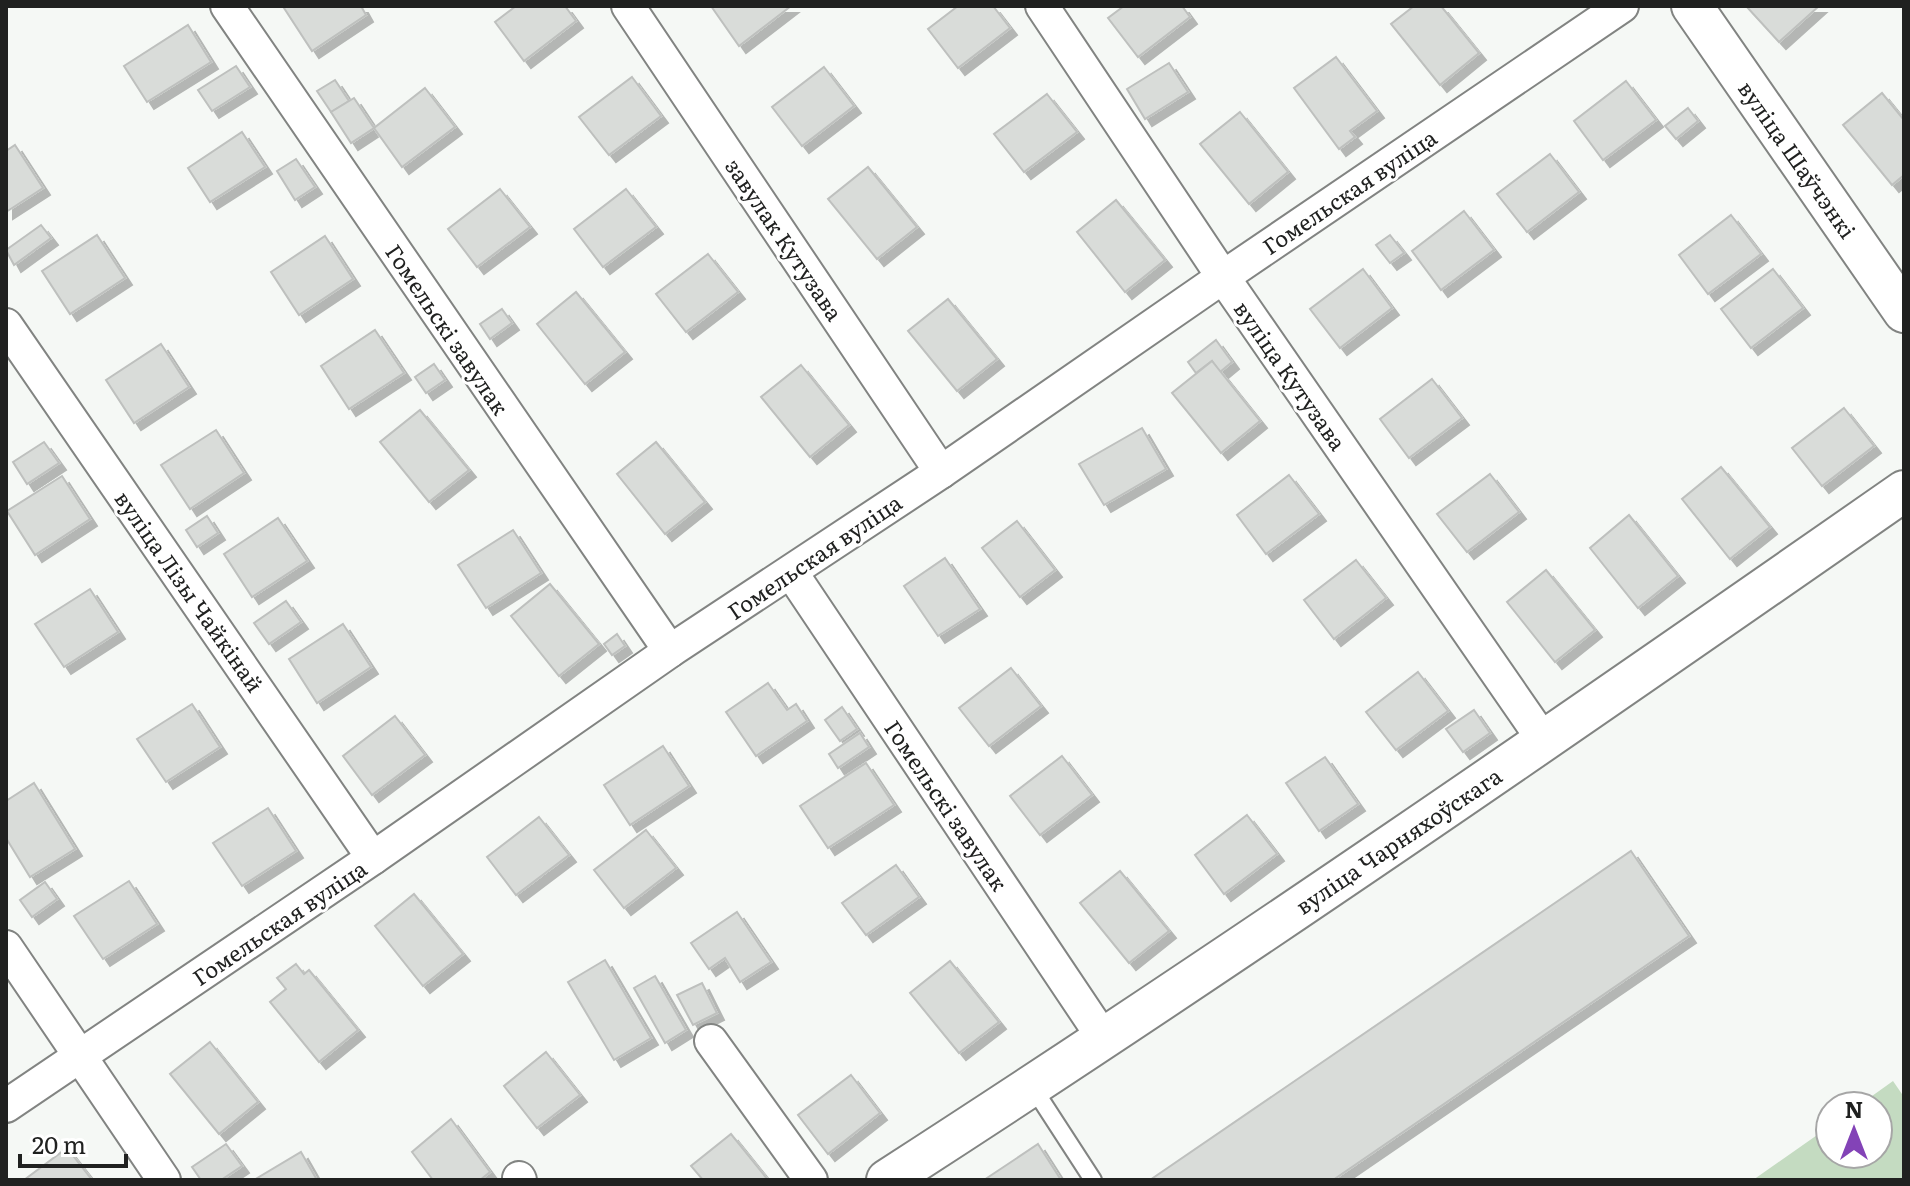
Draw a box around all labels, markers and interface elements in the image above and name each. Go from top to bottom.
street label: вуліца Шаўчэнкі [1731,73,1865,245]
street label: Гомельская вуліца [1255,120,1443,262]
street label: завулак Кутузава [718,151,852,327]
street label: Гомельскі завулак [379,237,517,421]
street label: вуліца Кутузава [1227,293,1355,457]
street label: вуліца Лізы Чайкінай [108,483,272,699]
street label: Гомельская вуліца [720,485,908,627]
street label: Гомельскі завулак [878,713,1016,897]
street label: вуліца Чарняхоўскага [1288,758,1508,921]
street label: Гомельская вуліца [185,851,373,993]
north arrow [1814,1090,1894,1170]
text: N [1845,1092,1863,1125]
scale bar [20,1118,126,1168]
text: 20 m [32,1126,86,1161]

